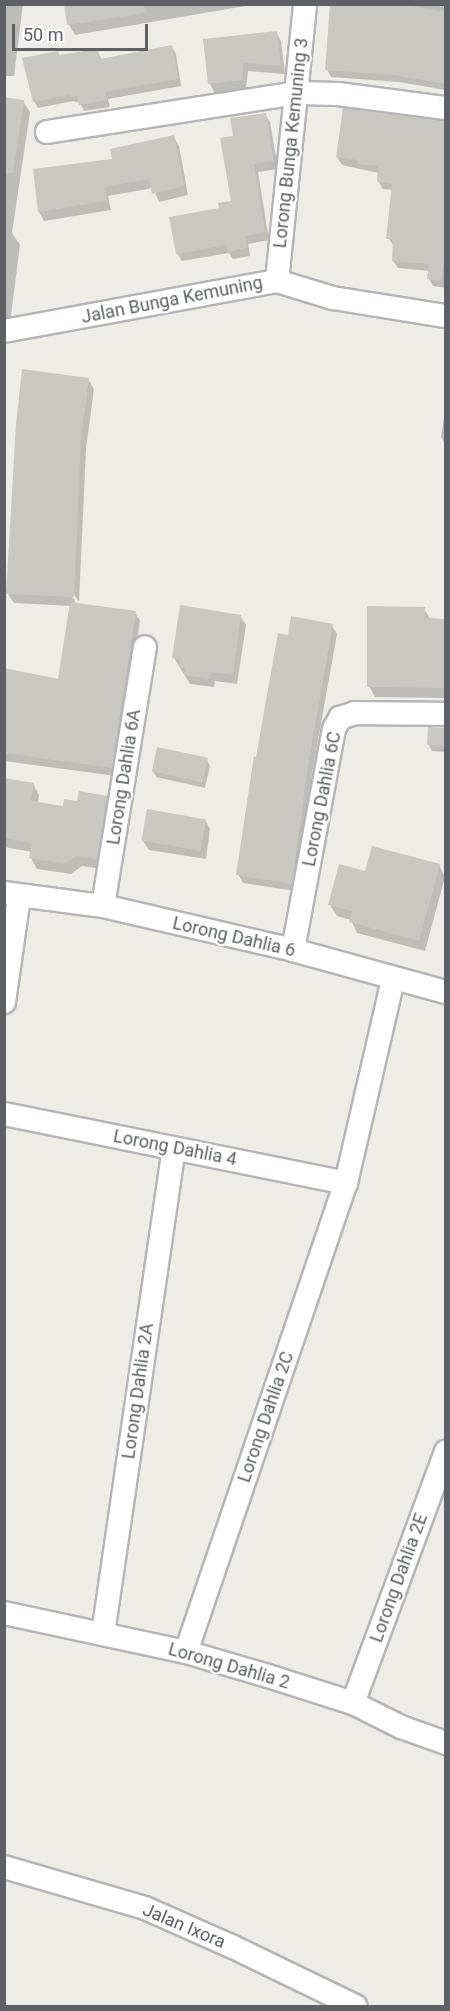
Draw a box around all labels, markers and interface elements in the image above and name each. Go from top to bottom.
scale bar [15,12,152,50]
text: 50 m [23,24,63,45]
street label: Lorong Bunga Kemuning 3 [269,37,313,249]
street label: Jalan Bunga Kemuning [79,272,265,328]
street label: Lorong Dahlia 6A [103,708,145,846]
street label: Lorong Dahlia 6C [298,730,346,868]
street label: Lorong Dahlia 6 [171,912,297,962]
street label: Lorong Dahlia 4 [111,1125,239,1171]
street label: Lorong Dahlia 2A [118,1322,158,1460]
street label: Lorong Dahlia 2C [233,1349,299,1485]
street label: Lorong Dahlia 2E [366,1511,432,1645]
street label: Lorong Dahlia 2 [166,1638,292,1694]
street label: Jalan Ixora [139,1899,229,1953]

